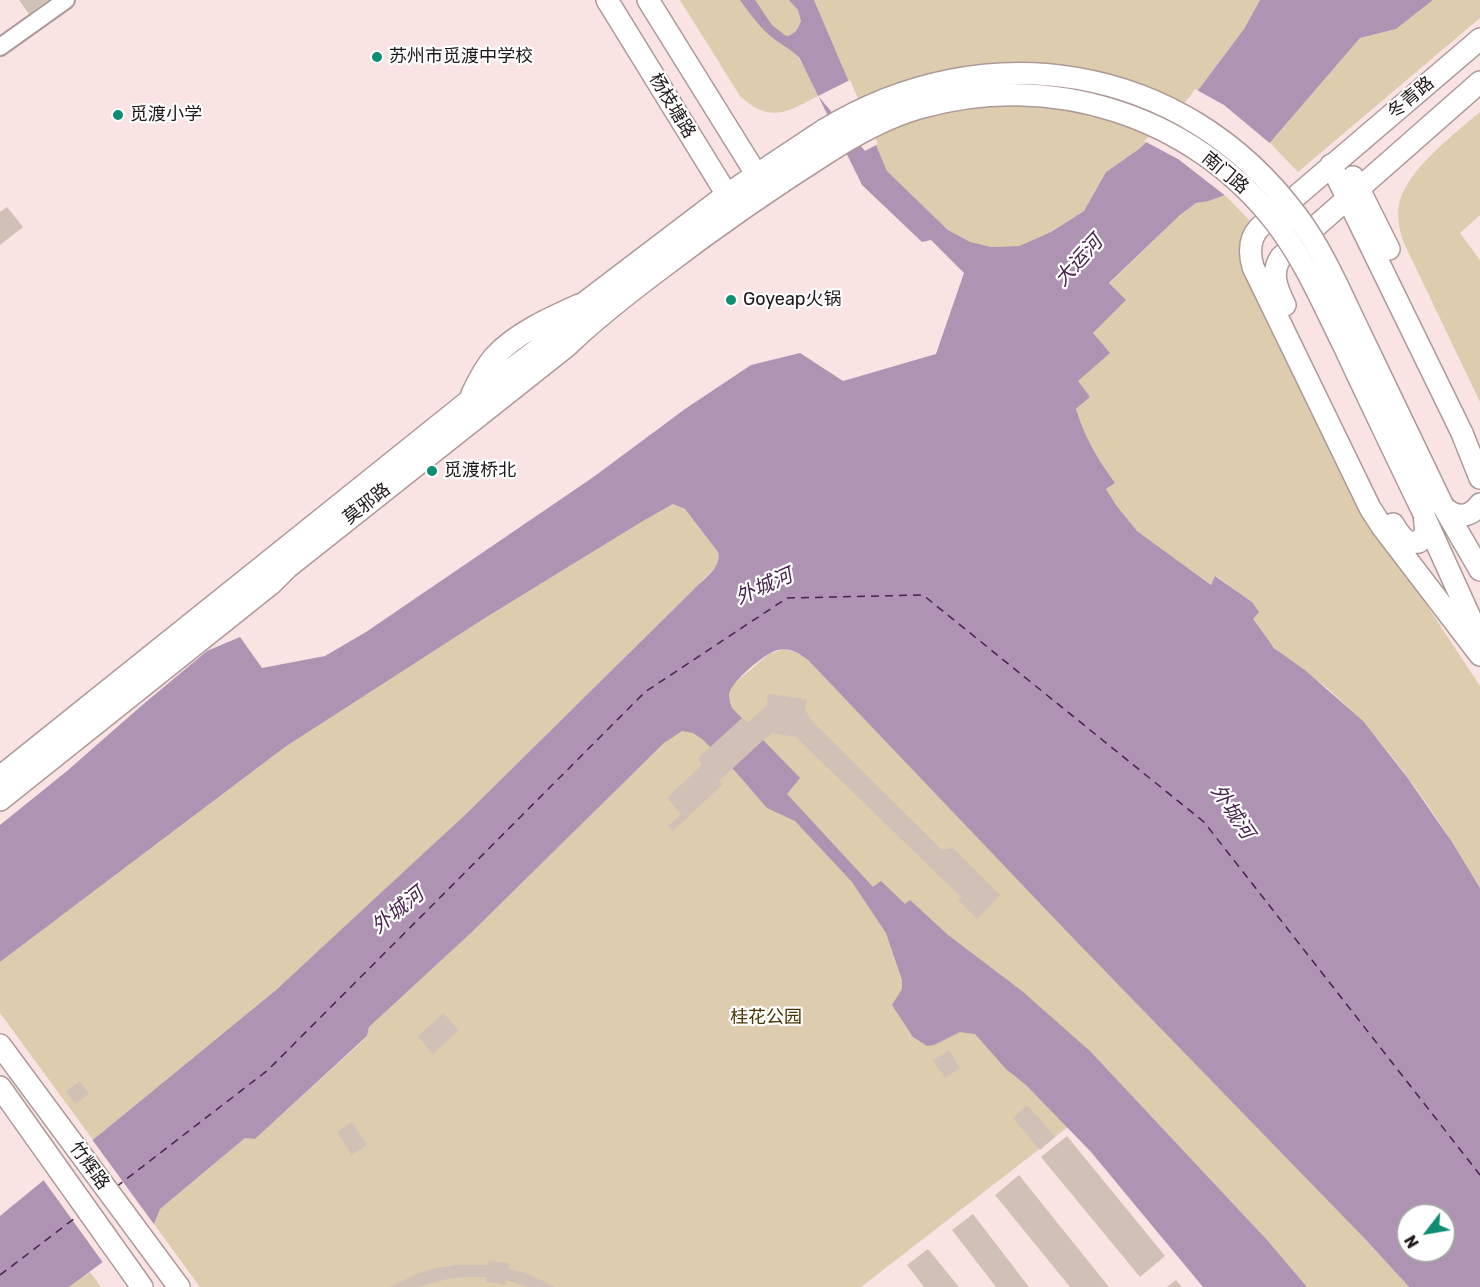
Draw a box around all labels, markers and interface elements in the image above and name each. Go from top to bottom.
place label: 苏州市觅渡中学校 [389,46,533,68]
marker: 苏州市觅渡中学校 [370,50,384,64]
street label: 杨枝塘路 [644,70,700,142]
street label: 冬青路 [1383,72,1439,124]
place label: 觅渡小学 [130,104,202,126]
marker: 觅渡小学 [111,108,125,122]
street label: 南门路 [1197,147,1253,199]
water label: 大运河 [1050,231,1108,291]
place label: Goyeap火锅 [743,289,842,311]
marker: Goyeap火锅 [724,293,738,307]
place label: 觅渡桥北 [444,460,516,482]
marker: 觅渡桥北 [425,464,439,478]
street label: 莫邪路 [339,479,395,529]
water label: 外城河 [732,564,796,610]
water label: 外城河 [1205,780,1259,844]
water label: 外城河 [367,883,429,939]
park label: 桂花公园 [730,1007,802,1029]
street label: 竹辉路 [64,1138,114,1194]
north arrow [1396,1203,1456,1263]
text: N [1401,1232,1423,1251]

